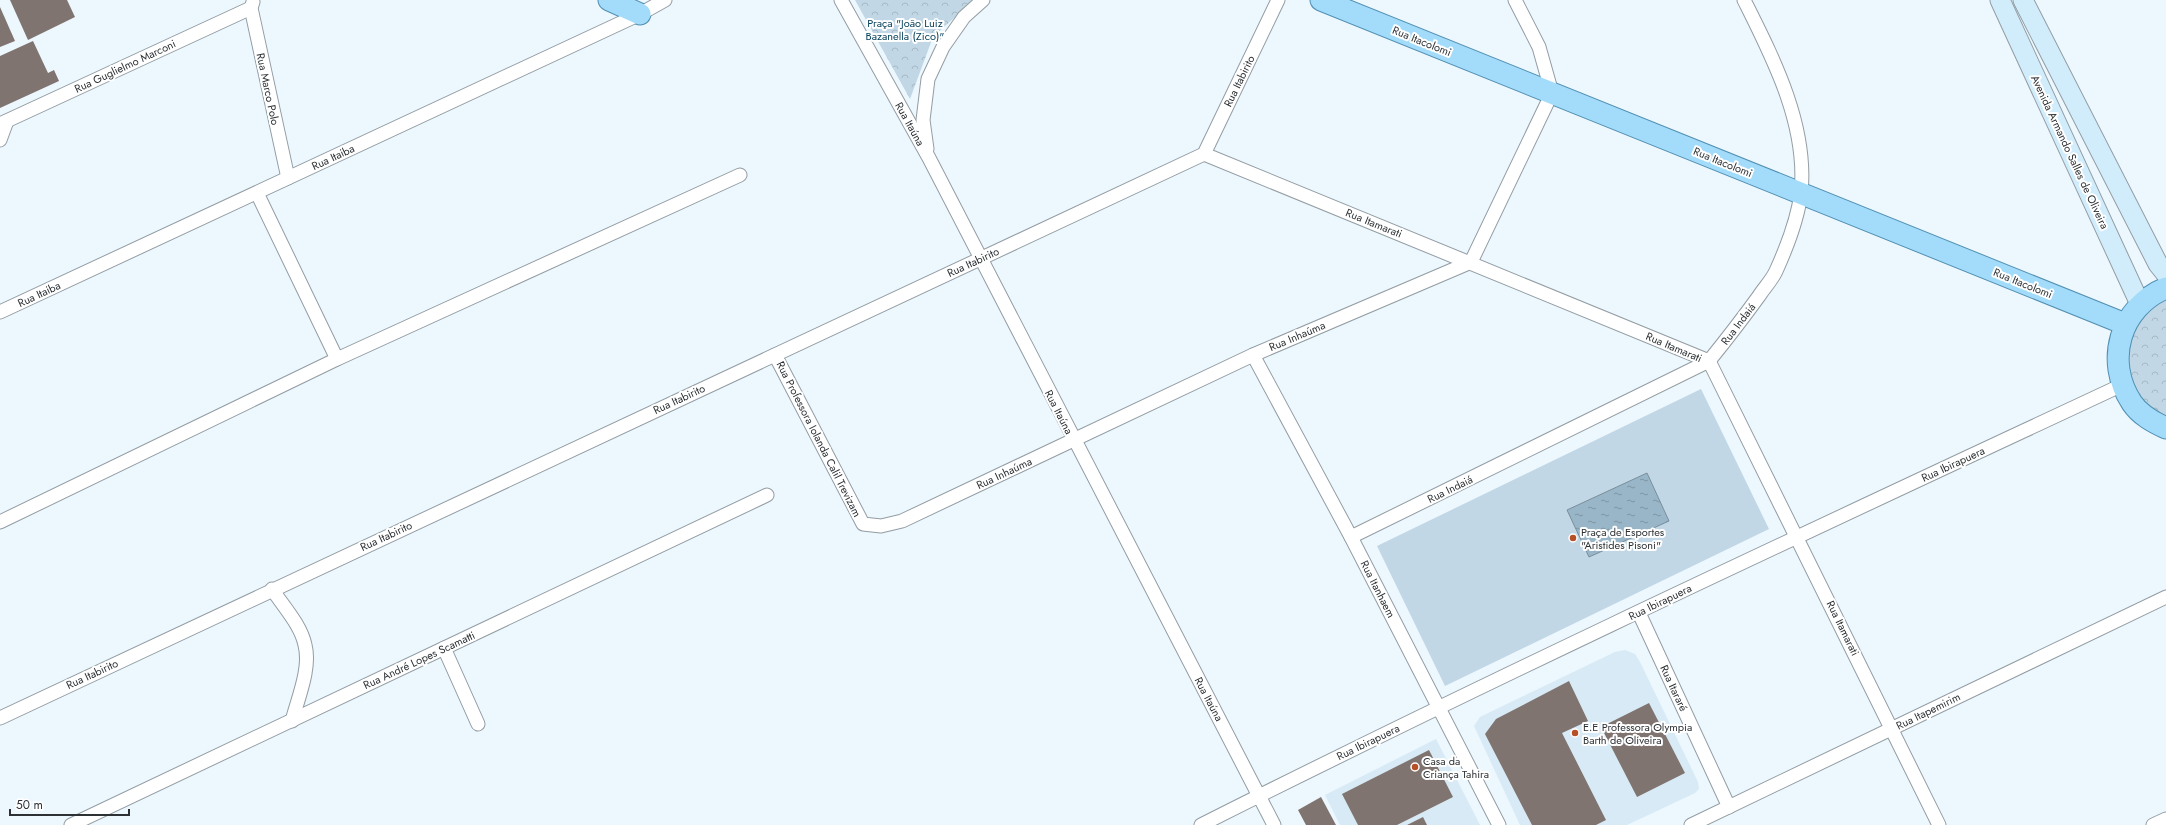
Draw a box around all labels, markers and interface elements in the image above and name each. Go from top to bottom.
park label: Praça "João Luiz Bazanella (Zico)" [866,15,944,44]
street label: Rua Itacolomi [1390,22,1454,60]
street label: Rua Guglielmo Marconi [72,35,178,97]
street label: Rua Marco Polo [253,52,283,126]
street label: Rua Itabirito [1220,53,1258,109]
street label: Avenida Armando Salles de Oliveira [2027,72,2113,232]
street label: Rua Itaúna [891,99,929,149]
street label: Rua Itaiba [309,140,357,174]
street label: Rua Itacolomi [1691,143,1755,181]
street label: Rua Itamarati [1343,204,1405,242]
street label: Rua Itabirito [944,243,1002,281]
street label: Rua Itacolomi [1991,264,2055,302]
street label: Rua Itaiba [15,277,63,311]
street label: Rua Indaiá [1717,300,1759,348]
street label: Rua Inhaúma [1266,317,1328,355]
street label: Rua Itamarati [1643,328,1705,366]
street label: Rua Professora Iolanda Calil Trevizam [773,358,865,520]
street label: Rua Itabirito [650,380,708,418]
street label: Rua Itaúna [1041,387,1077,437]
street label: Rua Ibirapuera [1919,442,1987,486]
street label: Rua Inhaúma [974,453,1034,493]
street label: Rua Indaiá [1425,471,1475,507]
street label: Rua Itabirito [357,517,415,555]
place label: Praça de Esportes "Aristides Pisoni" [1581,524,1665,553]
marker: Praça de Esportes "Aristides Pisoni" [1568,533,1578,543]
street label: Rua Itanhaem [1357,558,1399,620]
street label: Rua Ibirapuera [1626,580,1694,624]
street label: Rua Itamarati [1823,598,1863,658]
street label: Rua André Lopes Scamatti [361,627,478,693]
street label: Rua Itabirito [63,655,121,693]
street label: Rua Itararé [1656,662,1692,714]
street label: Rua Itaúna [1191,674,1227,724]
street label: Rua Itapemirim [1893,689,1963,733]
place label: E.E Professora Olympia Barth de Oliveira [1583,719,1692,748]
street label: Rua Ibirapuera [1334,720,1402,764]
marker: E.E Professora Olympia Barth de Oliveira [1570,728,1580,738]
place label: Casa da Criança Tahira [1423,753,1489,782]
marker: Casa da Criança Tahira [1410,762,1420,772]
scale bar [10,791,129,817]
text: 50 m [16,796,43,814]

